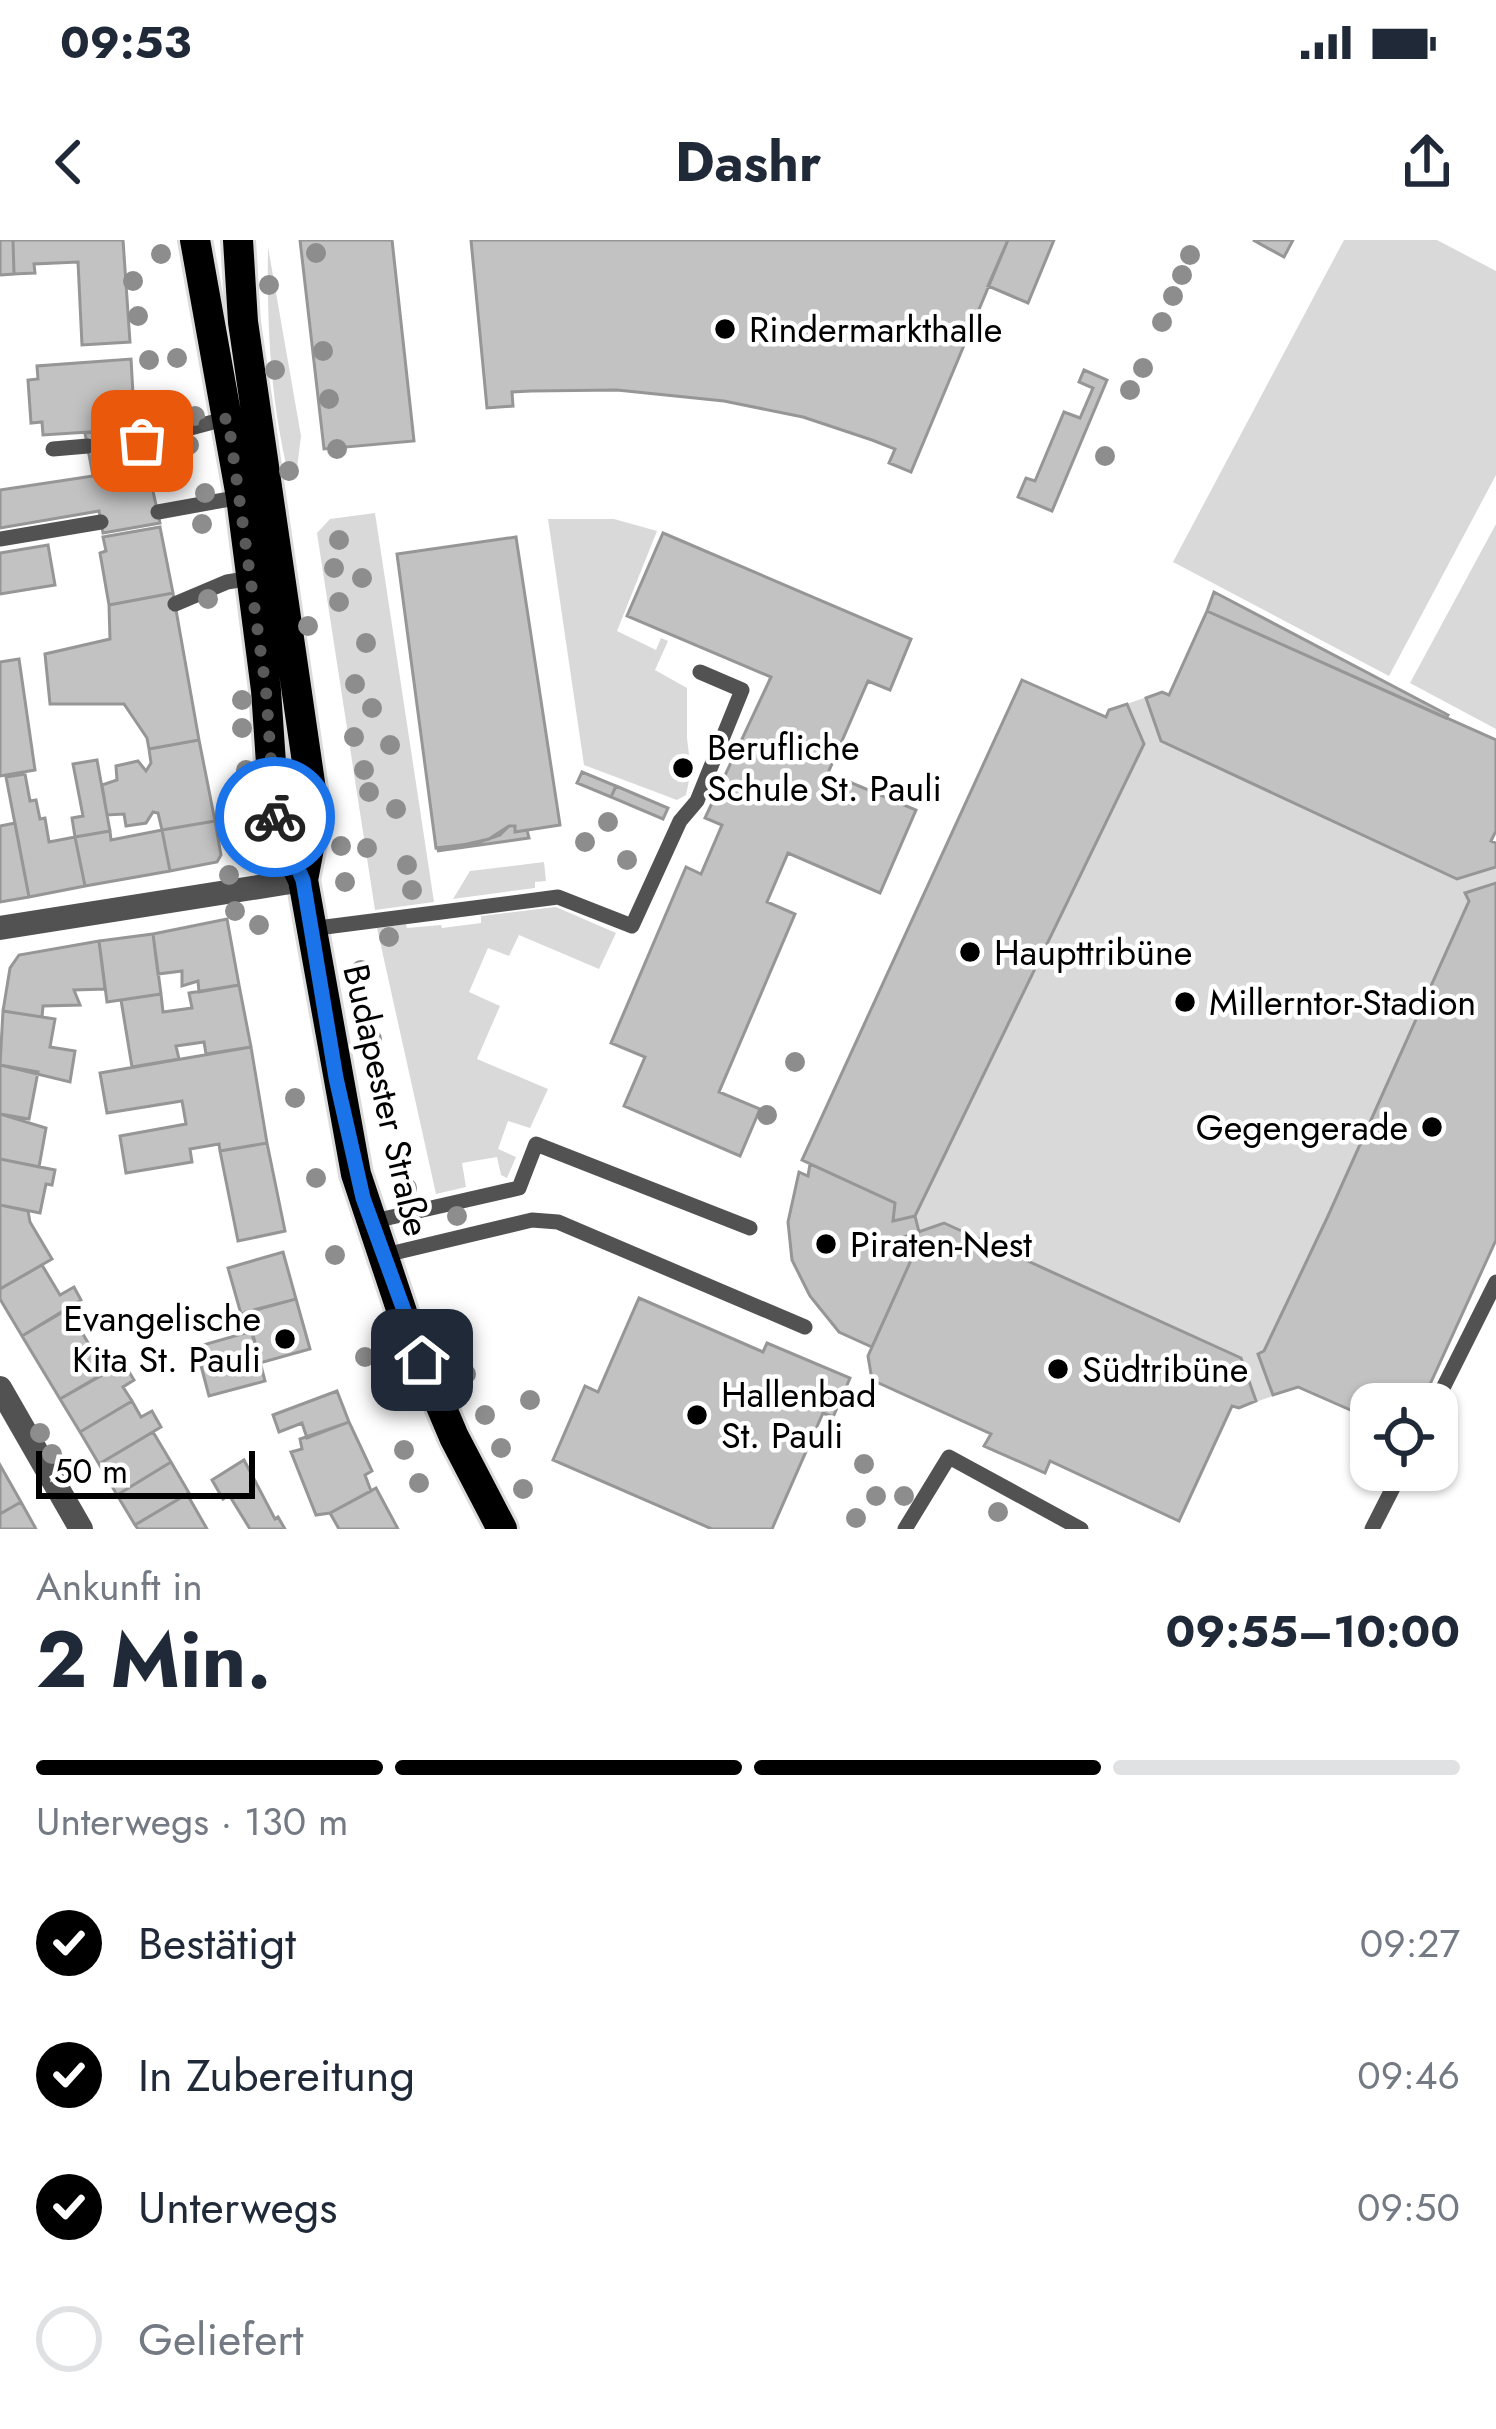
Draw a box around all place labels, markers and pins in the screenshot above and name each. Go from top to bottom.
place label: Rindermarkthalle [749,303,1002,355]
marker: Rindermarkthalle [712,316,738,342]
pin [91,390,193,492]
place label: Berufliche Schule St. Pauli [707,721,942,814]
marker: Berufliche Schule St. Pauli [670,755,696,781]
place label: Haupttribüne [994,926,1192,978]
marker: Haupttribüne [957,939,983,965]
place label: Millerntor-Stadion [1209,976,1476,1028]
marker: Millerntor-Stadion [1172,989,1198,1015]
place label: Gegengerade [1196,1101,1408,1153]
marker: Gegengerade [1419,1114,1445,1140]
place label: Piraten-Nest [850,1218,1032,1270]
marker: Piraten-Nest [813,1231,839,1257]
place label: Evangelische Kita St. Pauli [63,1292,261,1385]
pin [371,1309,473,1411]
marker: Evangelische Kita St. Pauli [272,1326,298,1352]
place label: Südtribüne [1082,1343,1248,1395]
marker: Südtribüne [1045,1356,1071,1382]
place label: Hallenbad St. Pauli [721,1368,876,1461]
marker: Hallenbad St. Pauli [684,1402,710,1428]

